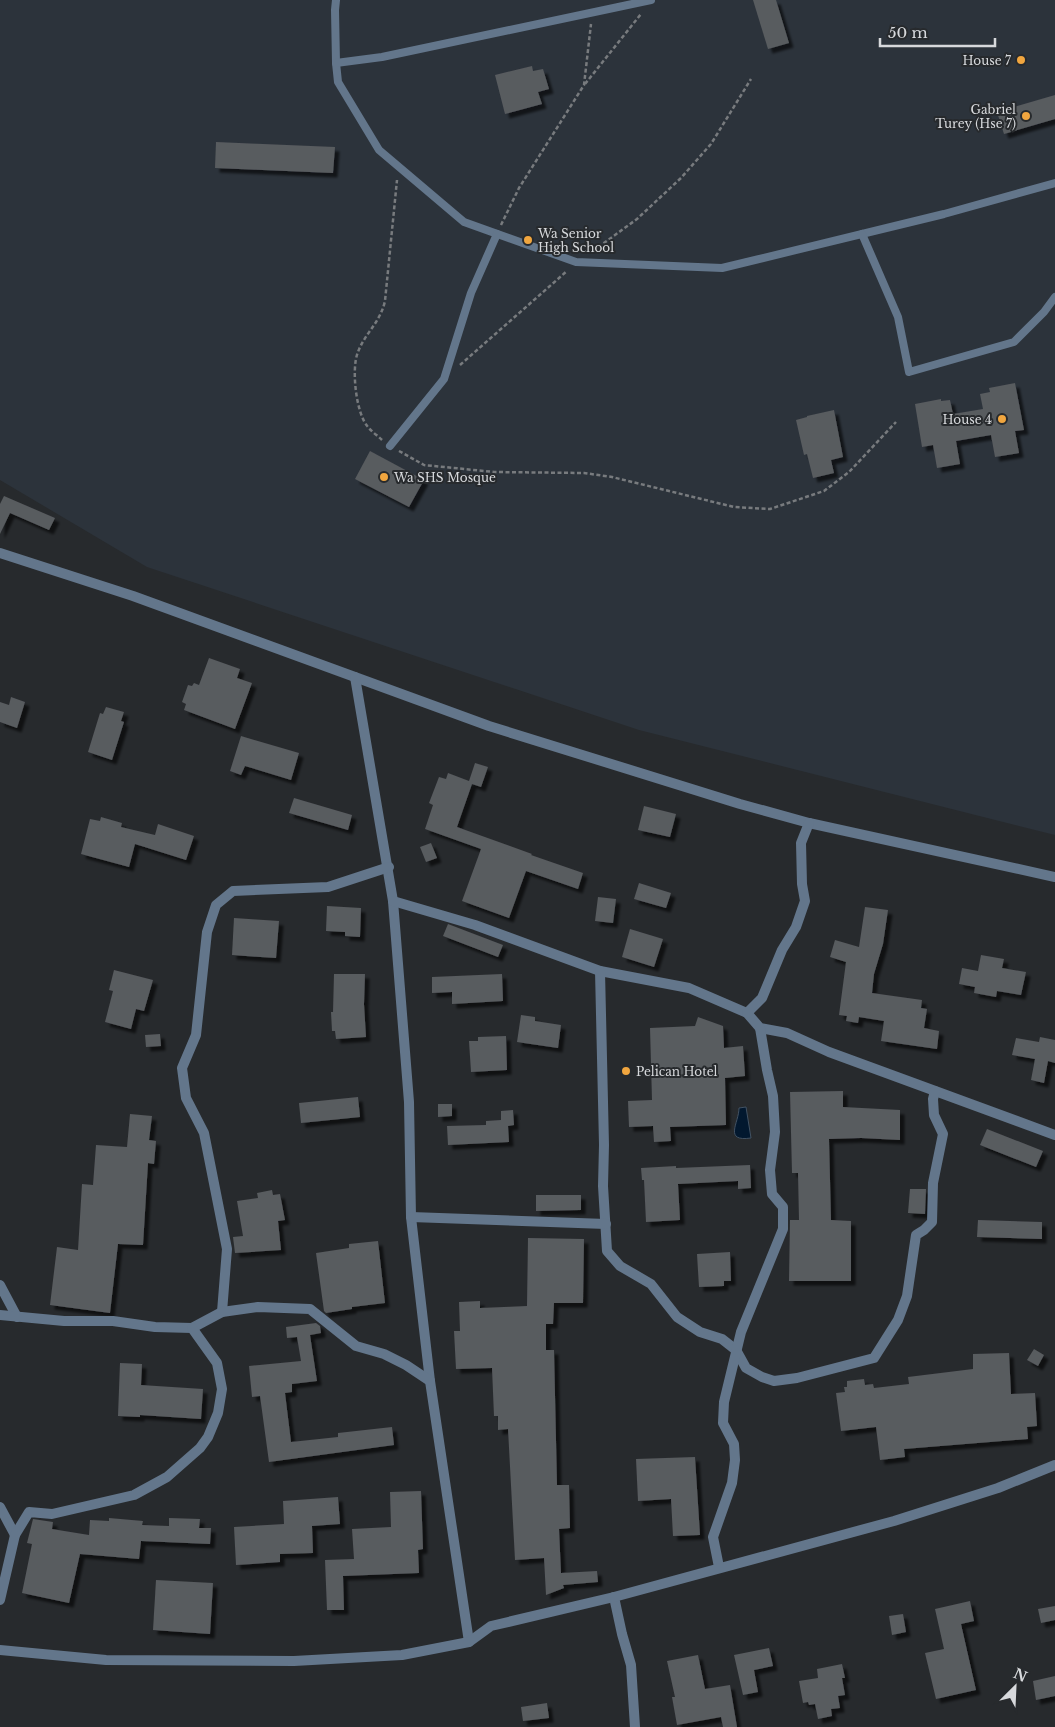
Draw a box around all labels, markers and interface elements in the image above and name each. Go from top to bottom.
scale bar [880,15,995,47]
text: 50 m [888,23,928,42]
place label: House 7 [963,53,1012,68]
marker: House 7 [1015,54,1027,66]
place label: Gabriel Turey (Hse 7) [935,102,1016,131]
marker: Gabriel Turey (Hse 7) [1020,110,1032,122]
place label: Wa Senior High School [537,226,614,255]
marker: Wa Senior High School [522,234,534,246]
place label: House 4 [943,412,992,427]
marker: House 4 [996,413,1008,425]
place label: Wa SHS Mosque [393,470,496,485]
marker: Wa SHS Mosque [378,471,390,483]
place label: Pelican Hotel [636,1064,718,1079]
marker: Pelican Hotel [620,1065,632,1077]
north arrow [990,1662,1040,1712]
text: N [1011,1664,1030,1686]

